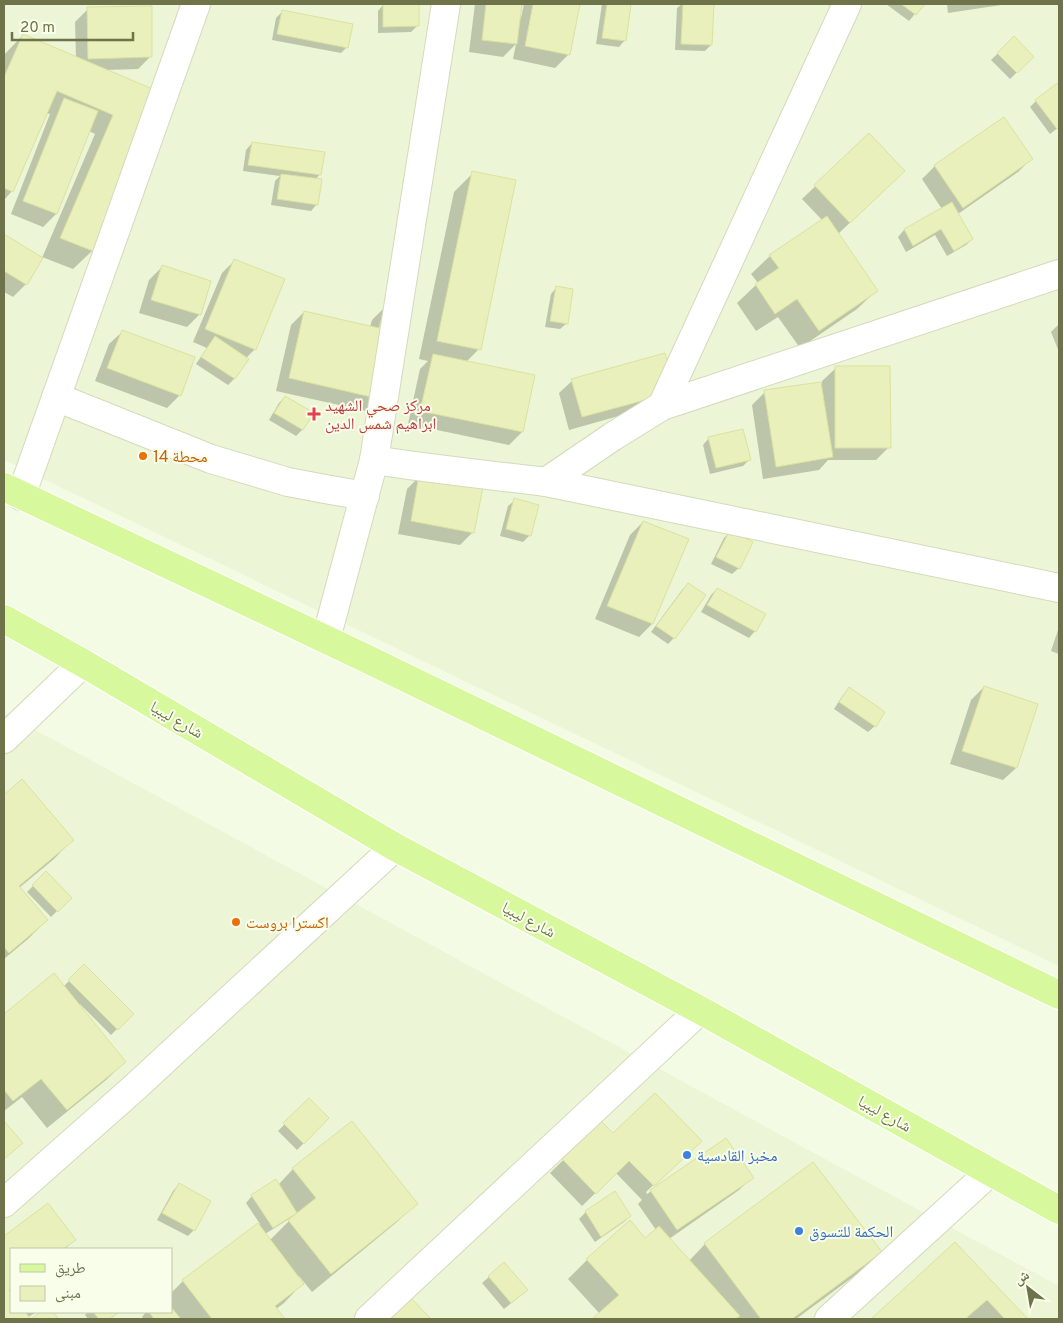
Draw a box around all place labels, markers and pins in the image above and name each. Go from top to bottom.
place label: مركز صحي الشهيد ابراهيم شمس الدين [325,397,436,435]
marker: مركز صحي الشهيد ابراهيم شمس الدين [307,407,321,421]
place label: محطة 14 [153,448,208,468]
marker: محطة 14 [137,450,149,462]
place label: اكسترا بروست [246,914,329,934]
marker: اكسترا بروست [230,916,242,928]
place label: مخبز القادسية [697,1147,777,1167]
marker: مخبز القادسية [681,1149,693,1161]
place label: الحكمة للتسوق [809,1223,893,1243]
marker: الحكمة للتسوق [793,1225,805,1237]

